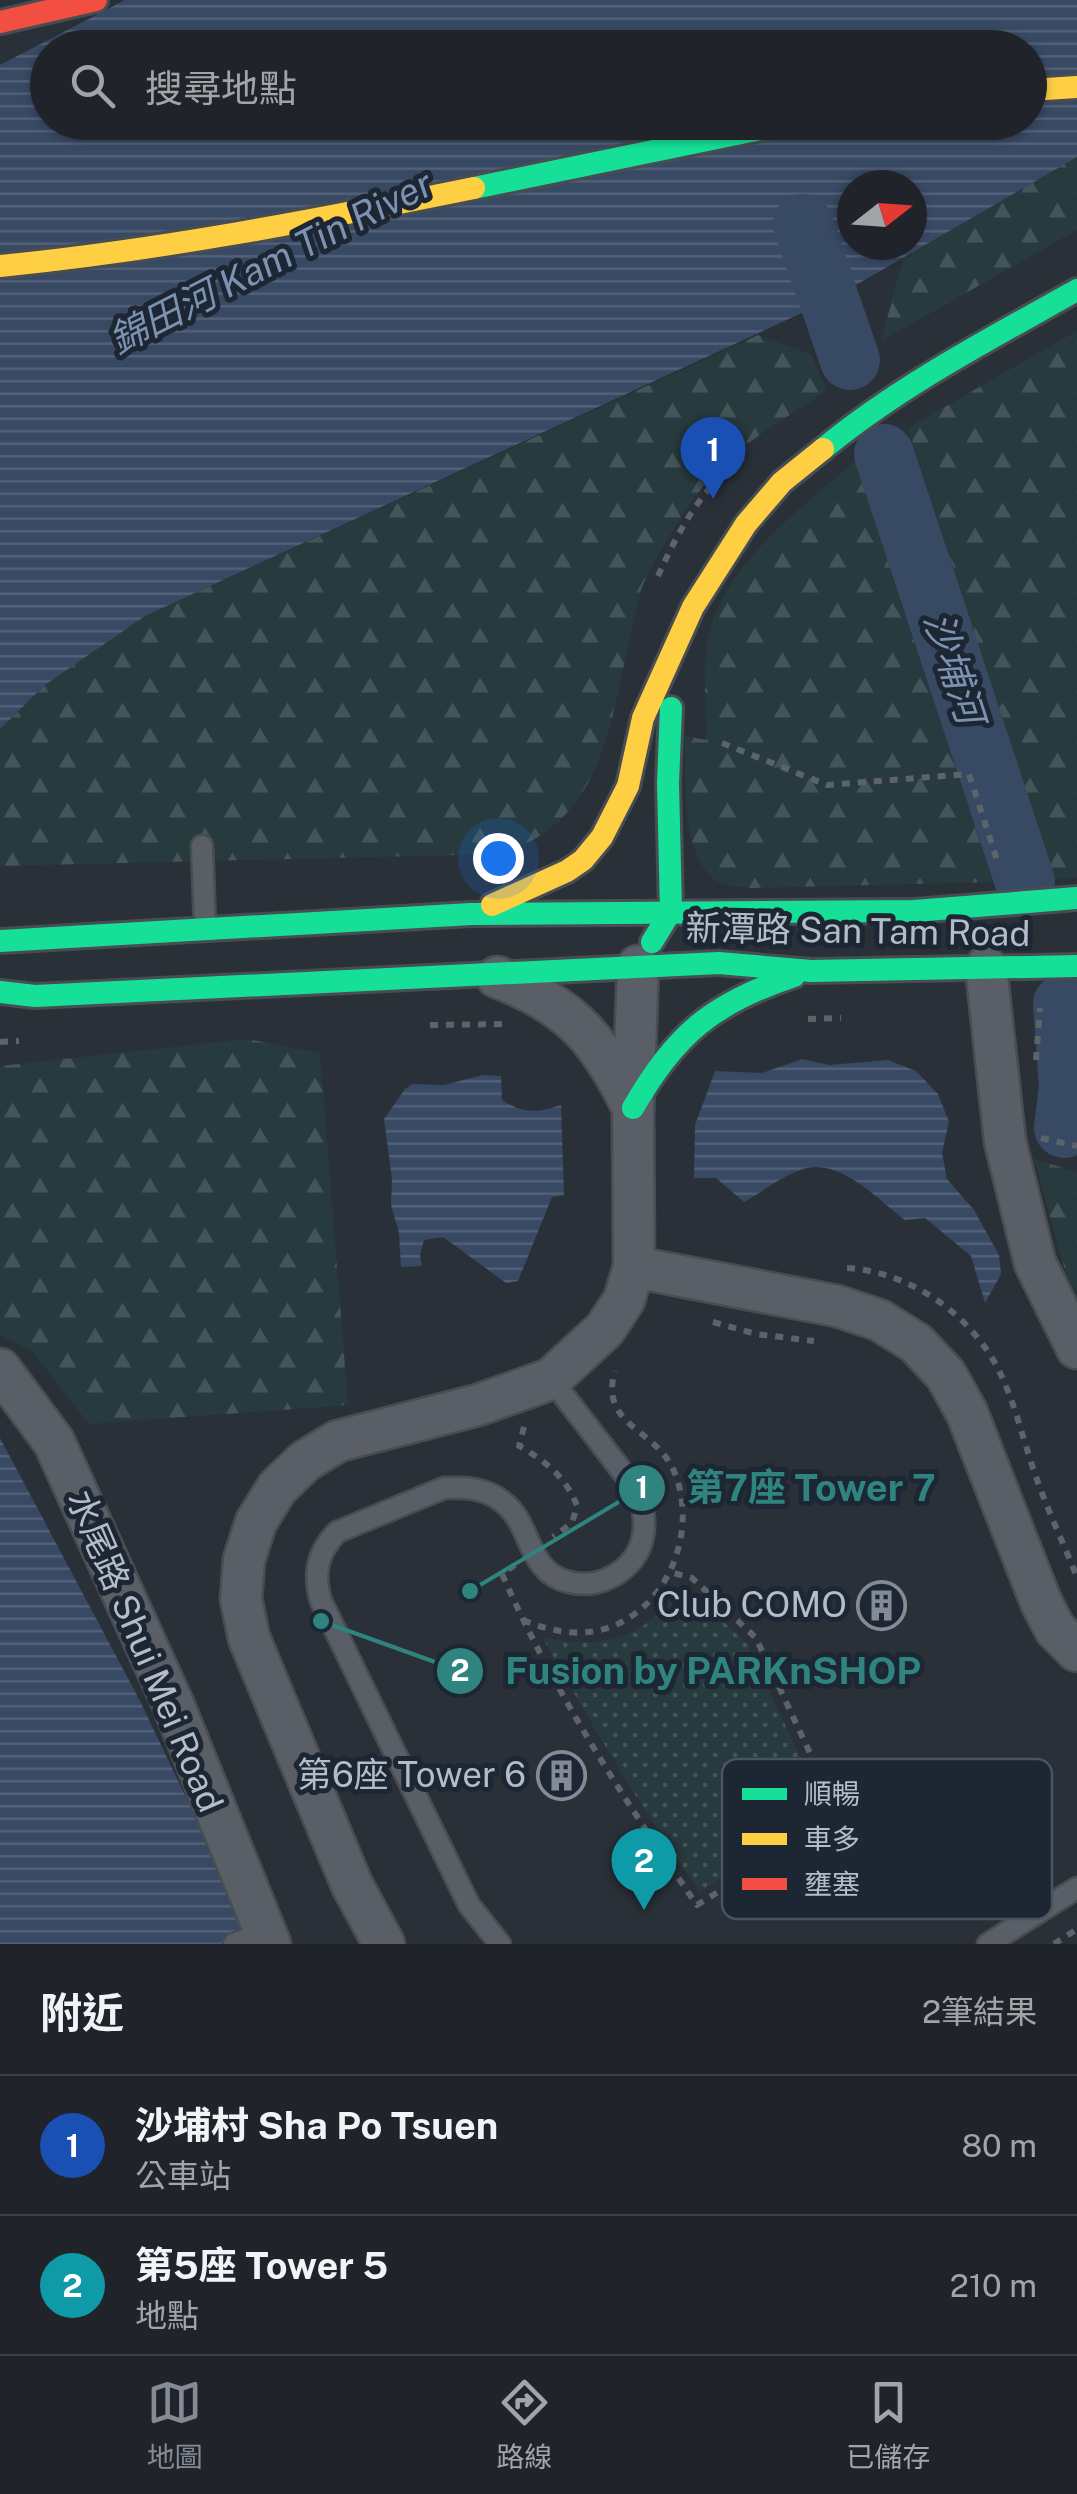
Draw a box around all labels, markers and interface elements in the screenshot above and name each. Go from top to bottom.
search box [30,30,1047,140]
icon: search [65,58,120,113]
text: 搜尋地點 [145,66,297,111]
water label: 錦田河 Kam Tin River [101,160,441,363]
north arrow [837,170,927,260]
pin: 1 [680,416,746,499]
water label: 沙埔河 [915,607,996,736]
your location [473,833,524,884]
street label: 新潭路 San Tam Road [685,907,1031,954]
callout: 第7座 Tower 7 [617,1454,956,1522]
text: 第7座 Tower 7 [686,1465,936,1510]
text: 1 [636,1469,648,1505]
street label: 水尾路 Shui Mei Road [59,1484,232,1818]
building icon: Club COMO [856,1579,908,1631]
place label: Club COMO [657,1584,847,1625]
callout: Fusion by PARKnSHOP [435,1637,941,1705]
text: Fusion by PARKnSHOP [505,1648,921,1693]
text: 2 [450,1652,470,1688]
building icon: 第6座 Tower 6 [535,1749,587,1801]
place label: 第6座 Tower 6 [297,1754,526,1795]
legend [722,1759,1052,1919]
text: 順暢 [804,1777,860,1810]
text: 車多 [804,1822,860,1855]
pin: 2 [612,1828,676,1910]
text: 壅塞 [804,1867,860,1900]
text: 附近 [40,1988,124,2037]
text: 2筆結果 [922,1993,1037,2030]
text: 沙埔村 Sha Po Tsuen [135,2103,498,2148]
text: 1 [66,2127,79,2164]
text: 80 m [961,2127,1037,2164]
text: 公車站 [135,2157,231,2194]
text: 第5座 Tower 5 [135,2243,388,2288]
text: 2 [62,2267,83,2304]
text: 210 m [950,2267,1037,2304]
text: 地點 [135,2297,199,2334]
tab: 地圖 [147,2375,203,2475]
tab: 路線 [496,2375,552,2475]
tab: 已儲存 [846,2375,930,2475]

